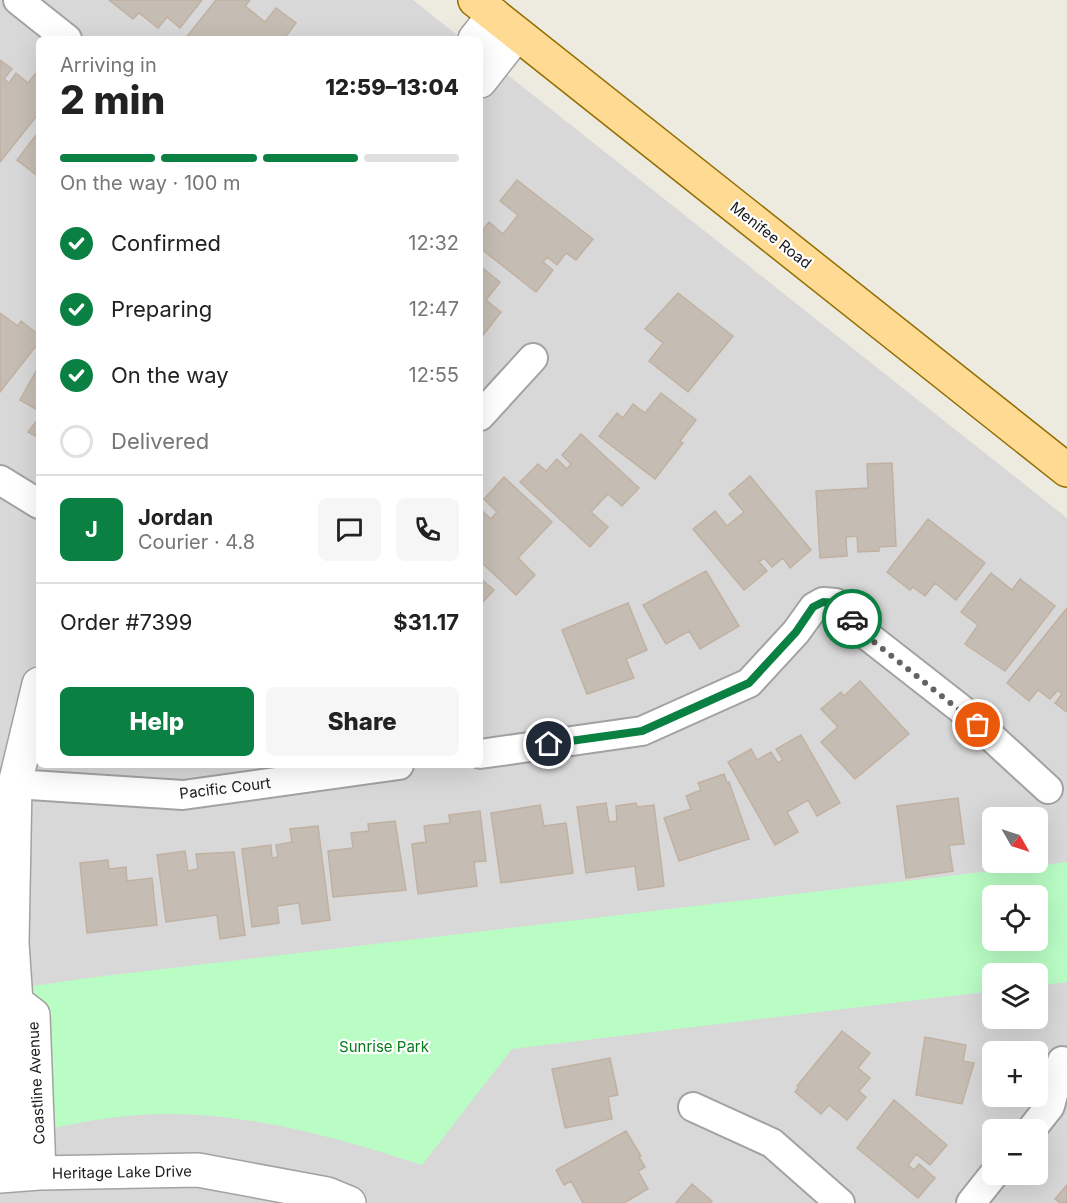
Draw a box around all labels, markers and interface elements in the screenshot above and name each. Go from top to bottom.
text: Arriving in [60,53,157,77]
text: 12:59–13:04 [325,74,459,100]
text: 2 min [60,76,165,123]
text: On the way · 100 m [60,171,240,195]
street label: Menifee Road [727,197,815,273]
icon: check [60,227,93,260]
text: Confirmed [111,230,221,256]
text: 12:32 [408,231,459,255]
icon: check [60,293,93,326]
text: Preparing [111,296,212,322]
text: 12:47 [409,297,459,321]
icon: check [60,359,93,392]
text: On the way [111,362,229,388]
text: 12:55 [409,363,459,387]
text: Delivered [111,428,209,454]
button: chat [318,498,381,561]
button: phone [396,498,459,561]
text: Jordan [138,504,213,530]
text: J [85,516,98,542]
text: Courier · 4.8 [138,530,255,554]
courier [822,589,882,649]
icon: car [836,603,869,636]
text: Order #7399 [60,609,192,635]
text: $31.17 [393,609,459,635]
button: Help [60,687,254,756]
button: Share [266,687,459,756]
pin [952,699,1003,750]
icon: bag [961,708,994,741]
pin [523,718,574,769]
icon: home [532,727,565,760]
street label: Pacific Court [178,773,272,803]
north arrow [982,807,1048,873]
map controls [982,807,1048,1185]
button: locate [982,885,1048,951]
button: layers [982,963,1048,1029]
street label: Coastline Avenue [23,1021,49,1145]
park label: Sunrise Park [339,1037,430,1056]
button: + [982,1041,1048,1107]
button: − [982,1119,1048,1185]
street label: Heritage Lake Drive [52,1161,192,1183]

